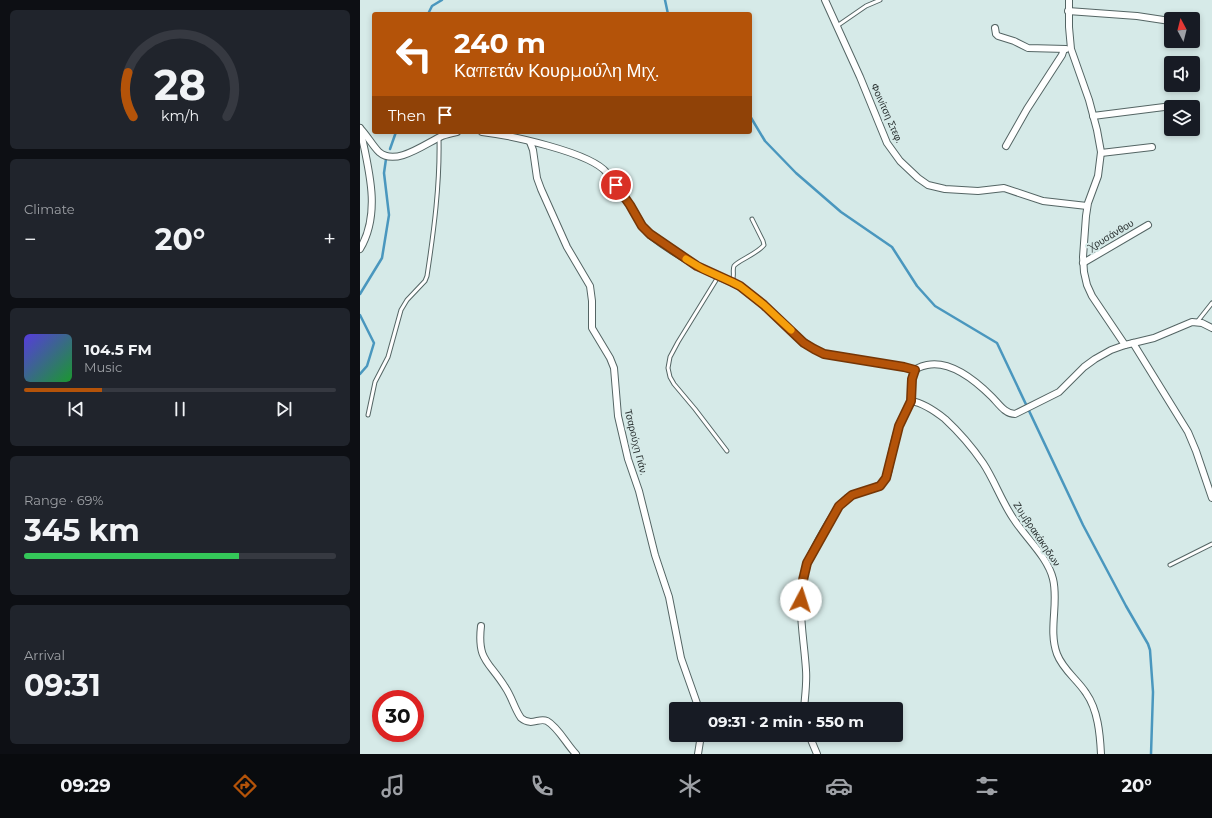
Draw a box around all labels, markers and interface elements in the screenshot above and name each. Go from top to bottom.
north arrow [1164,12,1200,48]
map controls [1164,12,1200,136]
text: 240 m [454,26,546,60]
icon: left [388,28,440,80]
button: sound [1164,56,1200,92]
text: 28 [154,60,206,110]
text: Καπετάν Κουρμούλη Μιχ. [454,60,659,82]
street label: Φοινίτση Στεφ. [868,81,906,145]
button: layers [1164,100,1200,136]
icon: arrive [434,104,456,126]
text: Then [388,106,426,125]
text: km/h [161,107,199,125]
pin [599,168,633,202]
icon: arrive [605,174,627,196]
text: Climate [24,201,75,217]
street label: Χρυσάνθου [1084,216,1136,255]
text: 20° [155,221,205,258]
text: − [24,226,37,253]
text: + [323,226,336,253]
text: 104.5 FM [84,340,152,359]
text: Music [84,359,122,375]
icon: previous [65,398,87,420]
icon: pause [169,398,191,420]
icon: next [273,398,295,420]
street label: Τσαρούχη Γιάν. [622,408,650,476]
text: Range · 69% [24,492,103,508]
street label: Ζυμβρακάκηδων [1011,499,1063,569]
text: 345 km [24,512,140,549]
position arrow [780,579,822,621]
text: Arrival [24,647,65,663]
text: 09:31 [24,667,101,704]
speed limit sign: 30 [372,690,424,742]
text: 09:31 · 2 min · 550 m [708,712,864,731]
icon: directions [231,772,259,800]
icon: music [379,772,407,800]
icon: phone [528,772,556,800]
icon: climate [676,772,704,800]
icon: car [825,772,853,800]
icon: filters [973,772,1001,800]
text: 09:29 [60,775,111,797]
text: 20° [1121,775,1152,797]

